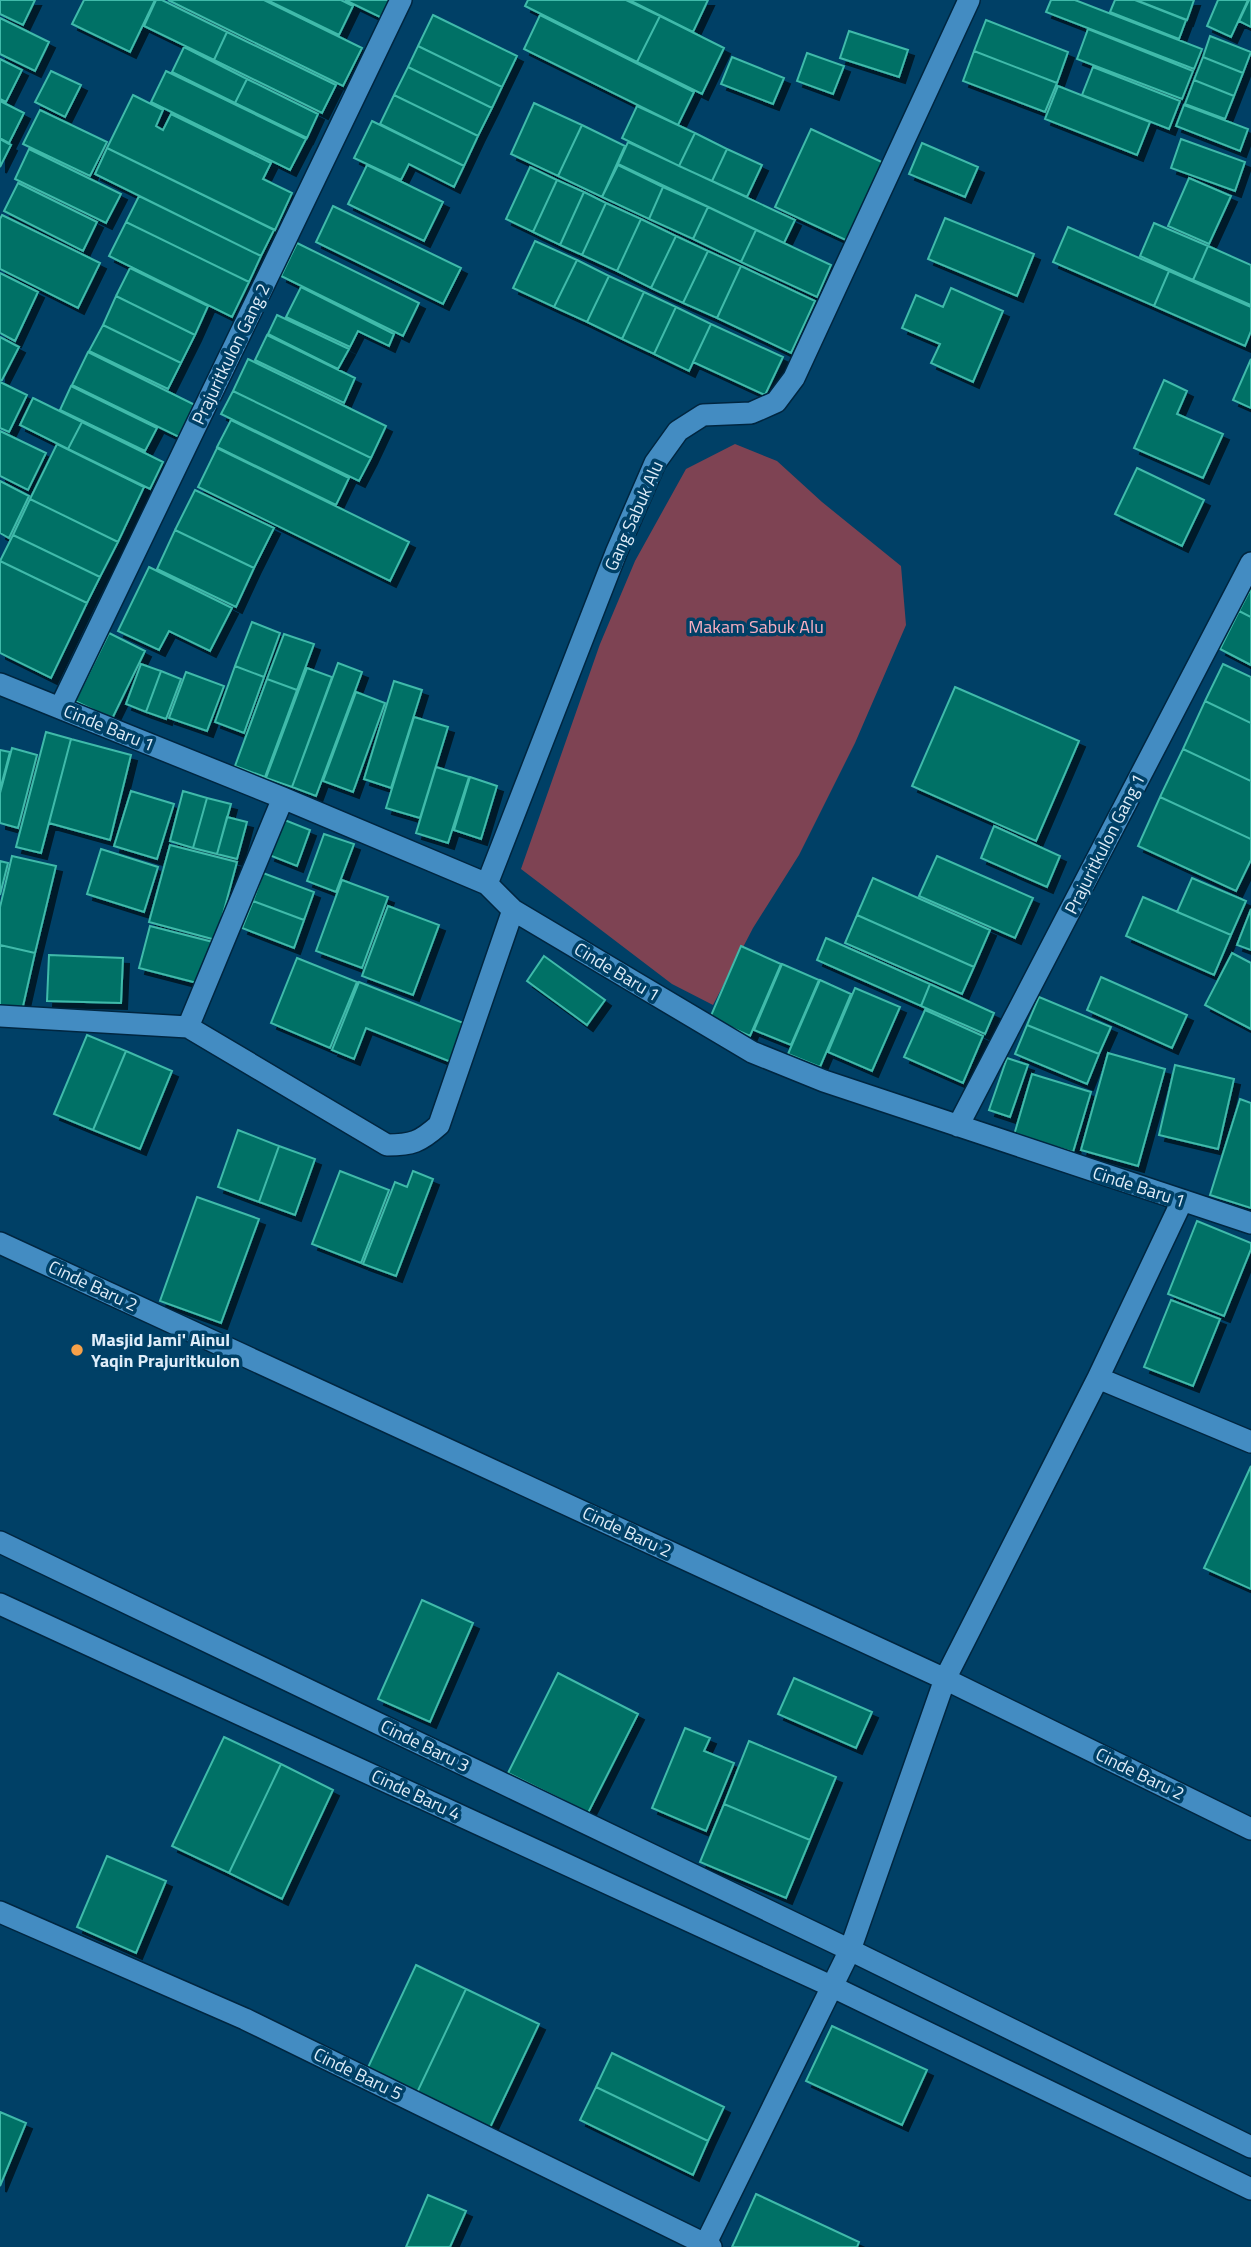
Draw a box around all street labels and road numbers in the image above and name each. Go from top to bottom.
street label: Prajuritkulon Gang 2 [185,278,277,429]
street label: Gang Sabuk Alu [597,456,670,575]
street label: Cinde Baru 1 [60,697,159,758]
street label: Prajuritkulon Gang 1 [1057,769,1152,919]
street label: Cinde Baru 1 [569,935,665,1008]
street label: Cinde Baru 1 [1089,1159,1189,1214]
street label: Cinde Baru 2 [44,1253,142,1318]
street label: Cinde Baru 2 [578,1499,676,1564]
street label: Cinde Baru 3 [376,1712,474,1779]
street label: Cinde Baru 2 [1091,1740,1189,1807]
street label: Cinde Baru 4 [367,1762,465,1827]
street label: Cinde Baru 5 [309,2040,407,2107]

